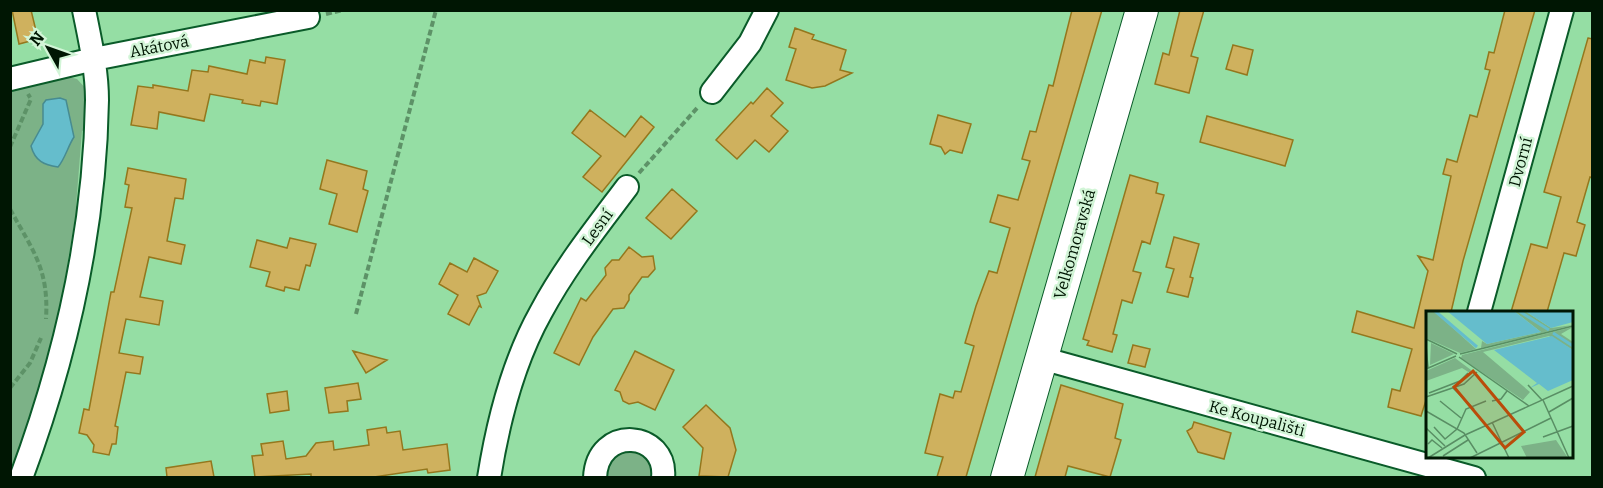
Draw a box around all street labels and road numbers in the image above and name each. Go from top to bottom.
street label: Akátová [128,31,191,62]
street label: Dvorní [1505,135,1536,189]
street label: Velkomoravská [1050,187,1099,301]
street label: Lesní [578,205,617,249]
street label: Ke Koupališti [1207,397,1307,440]

